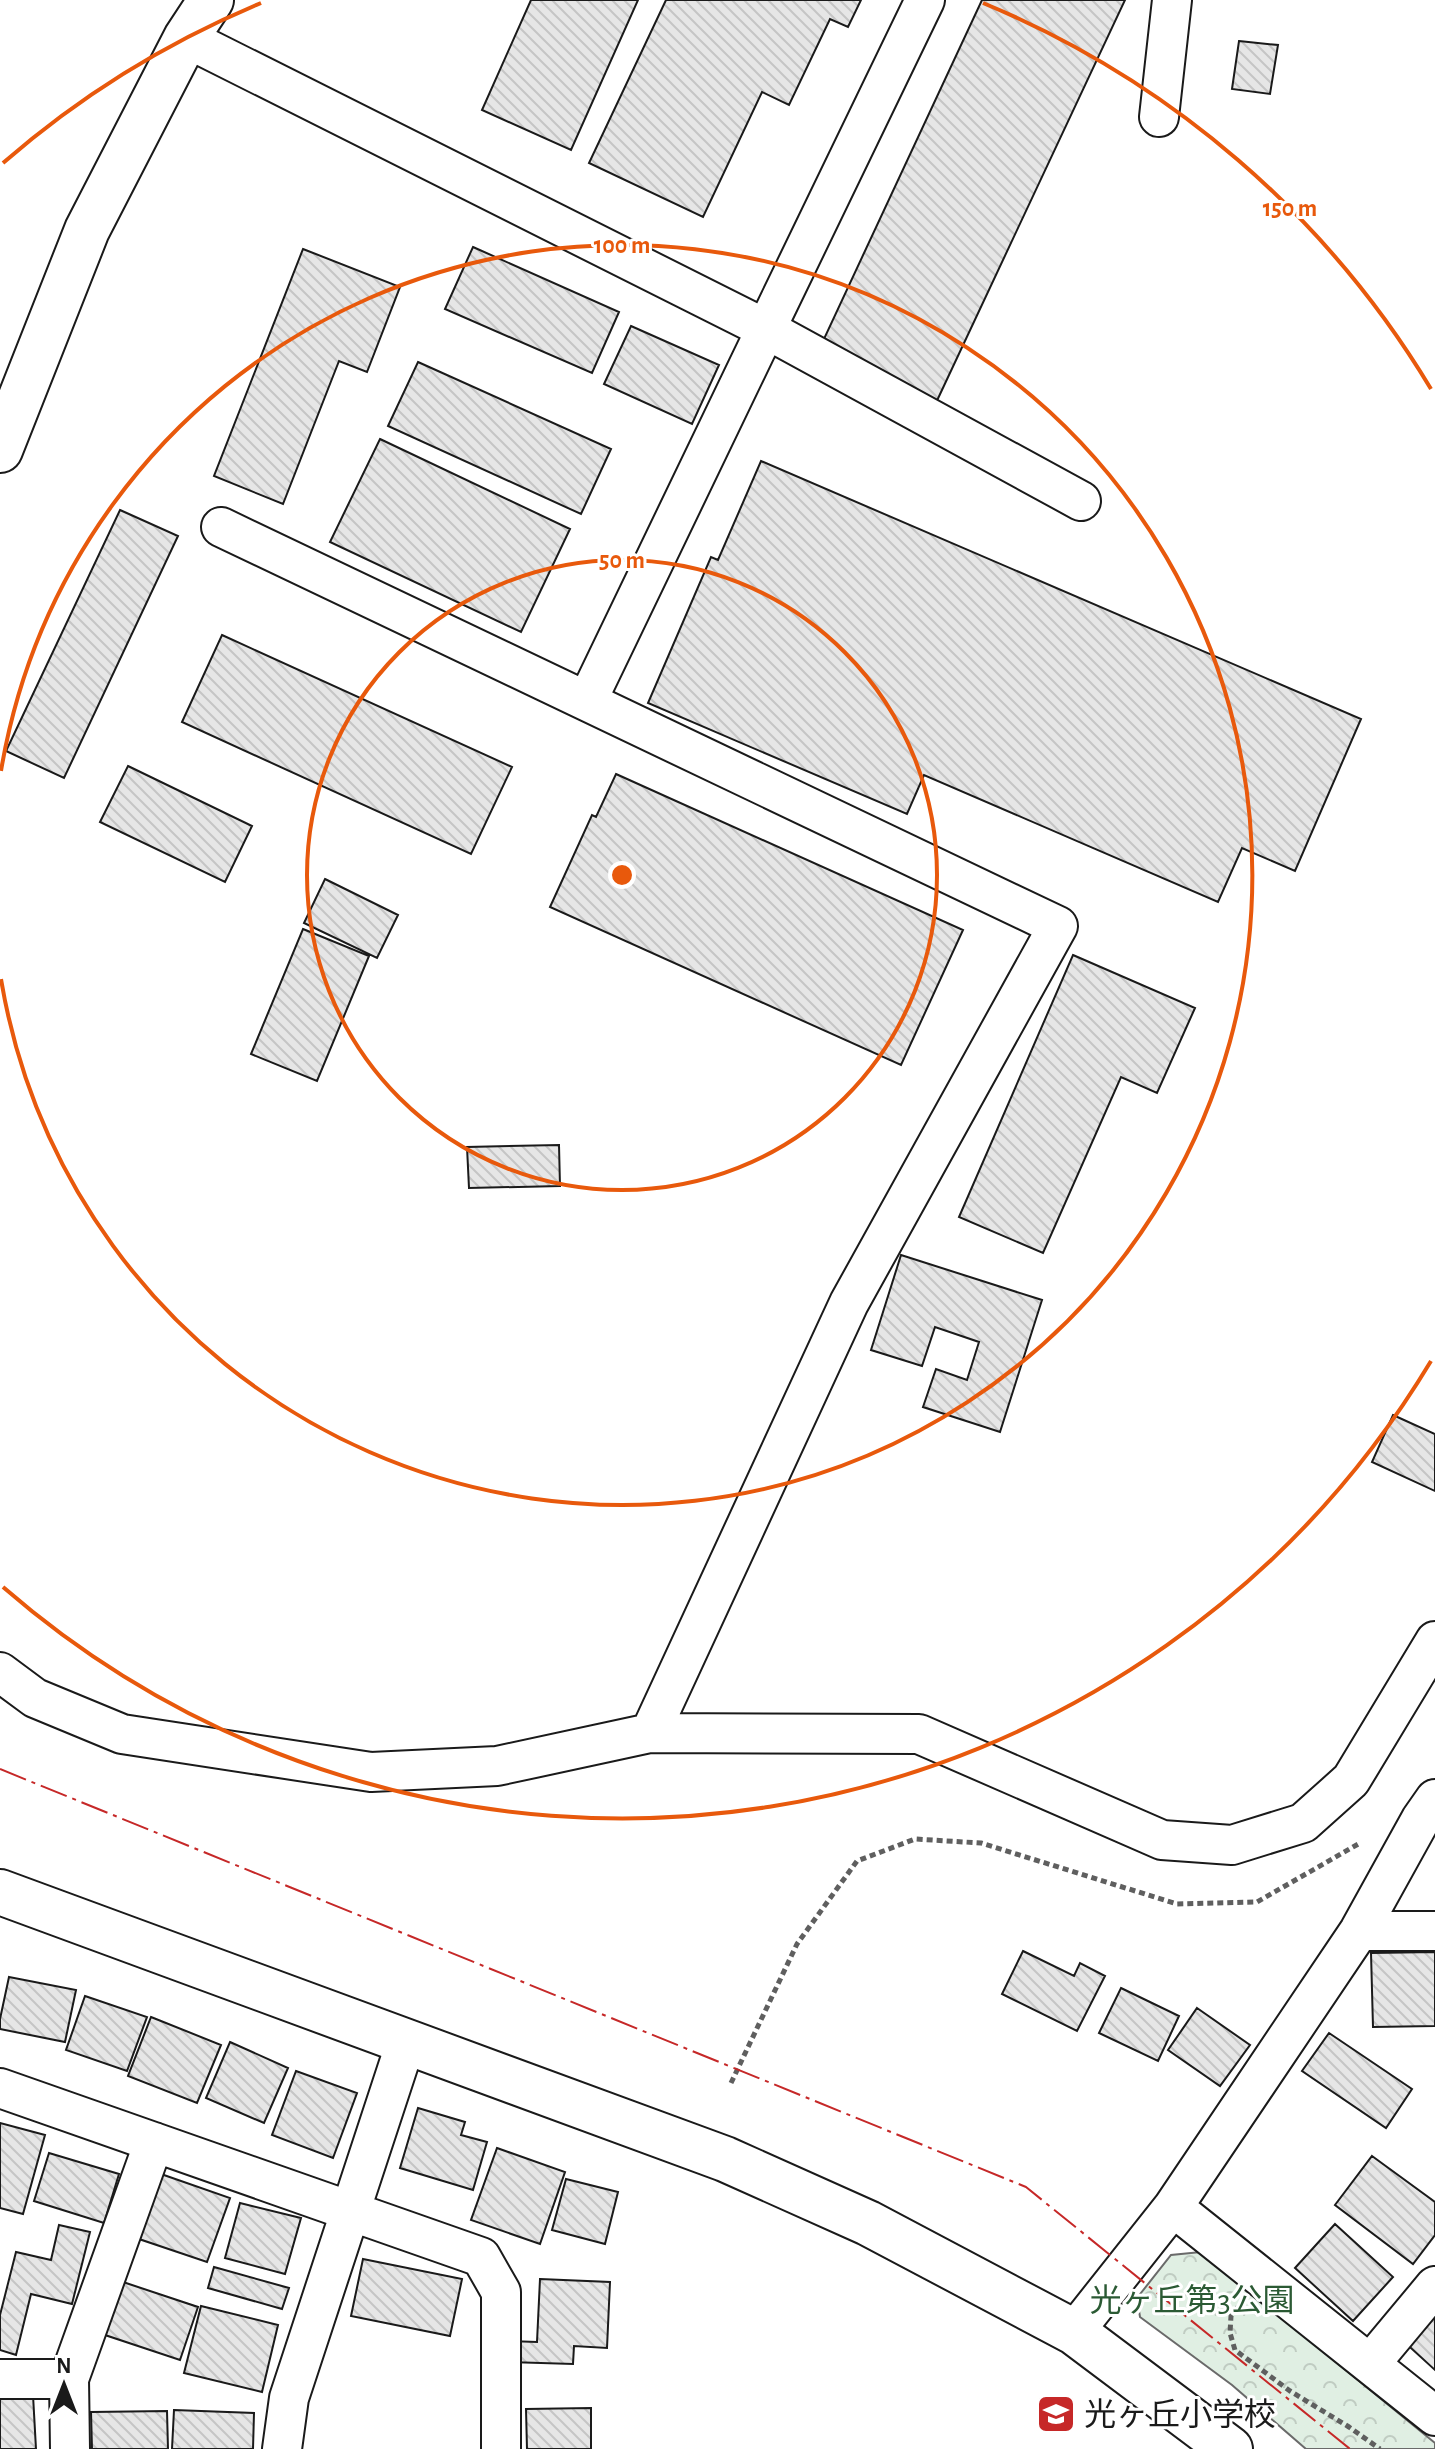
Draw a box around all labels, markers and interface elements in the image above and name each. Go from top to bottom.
text: 150 m [1263,197,1317,221]
text: 100 m [594,234,650,258]
text: 50 m [599,549,645,573]
centre of rings [608,861,636,889]
park label: 光ヶ丘第3公園 [1089,2284,1295,2317]
north arrow [24,2345,104,2425]
text: N [56,2355,72,2377]
school or university icon: 光ヶ丘小学校 [1035,2393,1077,2435]
place label: 光ヶ丘小学校 [1084,2398,1276,2431]

